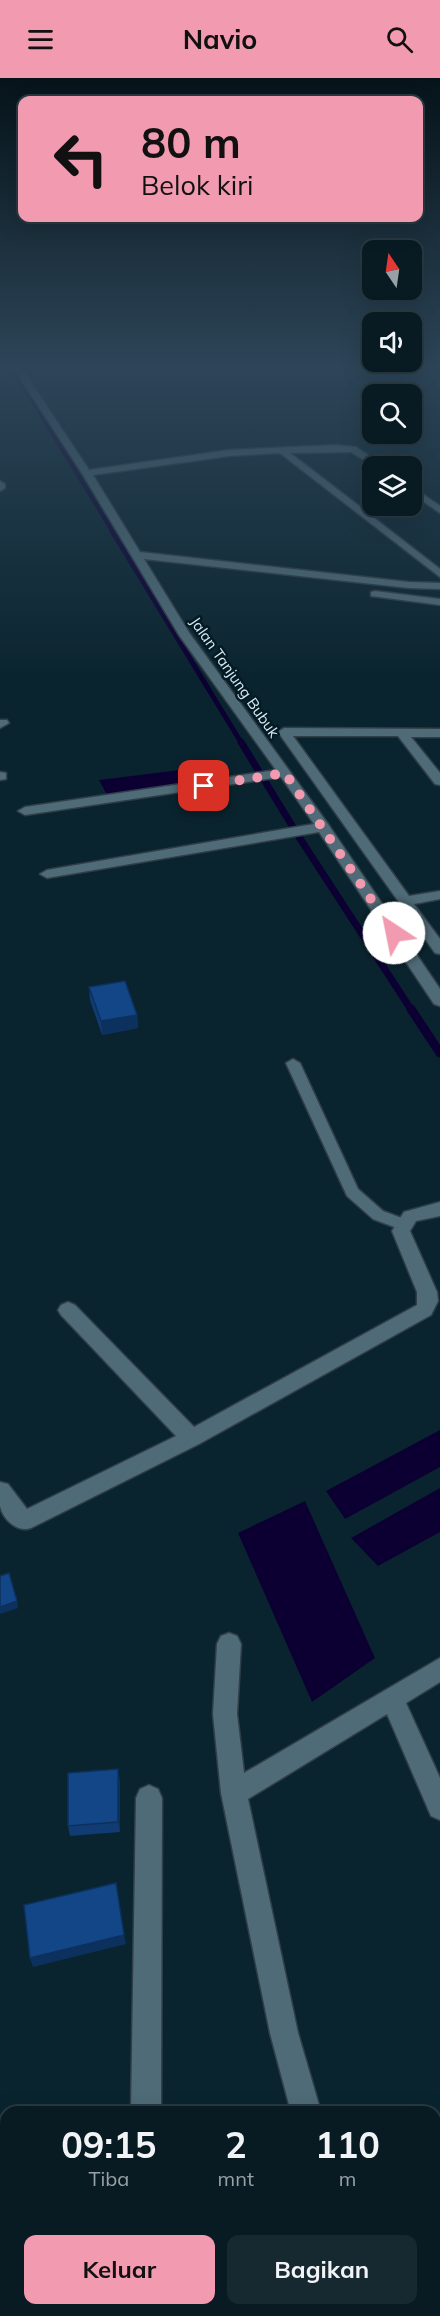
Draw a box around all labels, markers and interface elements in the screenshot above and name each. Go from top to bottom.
text: Navio [183,22,257,56]
icon: menu [24,23,57,56]
icon: search [383,23,416,56]
text: 80 m [141,116,241,169]
icon: left [42,120,120,198]
text: Belok kiri [141,168,253,202]
north arrow [362,240,422,300]
map controls [362,240,422,516]
button: sound [362,312,422,372]
button: search [362,384,422,444]
button: layers [362,456,422,516]
street label: Jalan Tanjung Bubuk [186,613,284,741]
pin [178,760,229,811]
icon: arrive [187,769,220,802]
position arrow [362,901,426,965]
text: 09:15 [61,2122,156,2167]
text: 2 [225,2122,247,2167]
text: 110 [315,2122,380,2167]
text: Tiba [88,2166,129,2191]
text: mnt [218,2166,254,2191]
text: m [339,2166,356,2191]
button: Keluar [24,2235,215,2304]
button: Bagikan [227,2235,417,2304]

